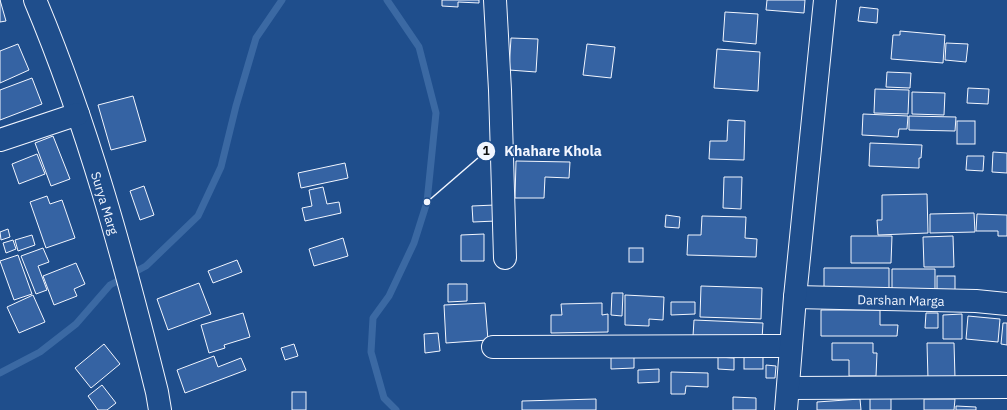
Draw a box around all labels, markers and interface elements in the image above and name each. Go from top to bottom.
callout: Khahare Khola [476,138,610,164]
text: Khahare Khola [504,142,602,160]
text: 1 [482,143,490,158]
street label: Surya Marg [87,170,122,237]
street label: Darshan Marga [857,291,945,310]

